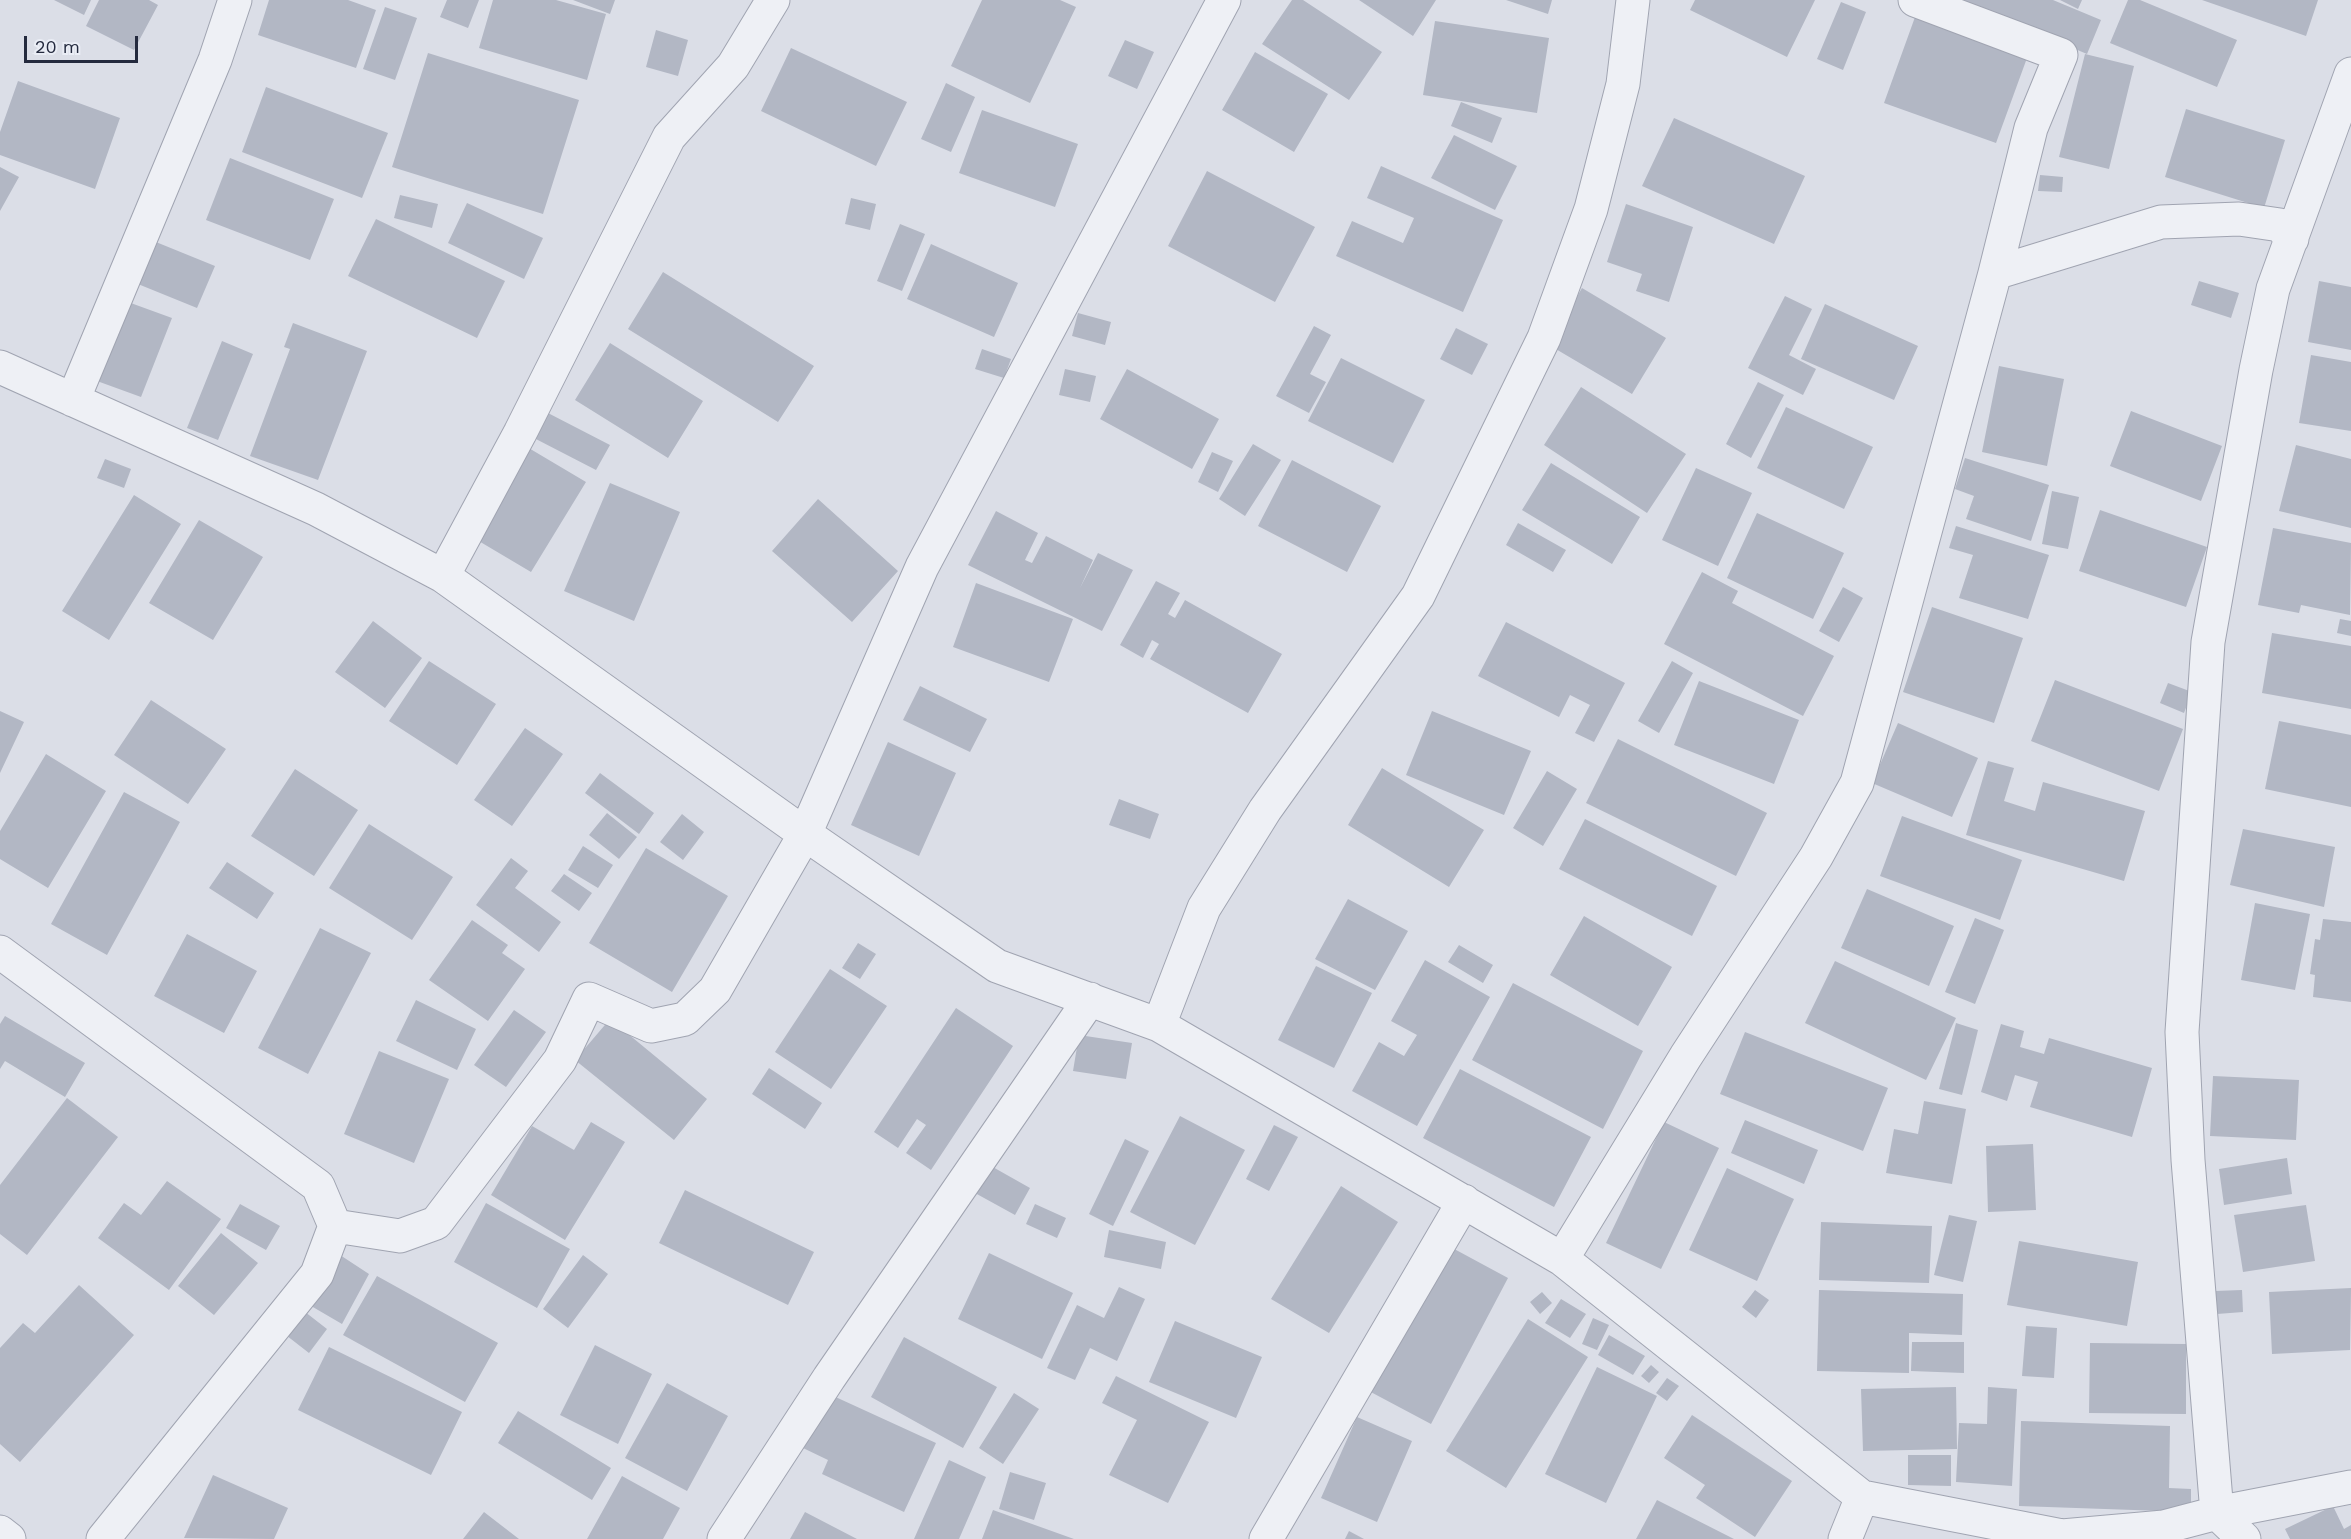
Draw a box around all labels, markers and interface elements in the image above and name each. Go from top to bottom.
scale bar [27,24,141,62]
text: 20 m [35,36,80,57]

